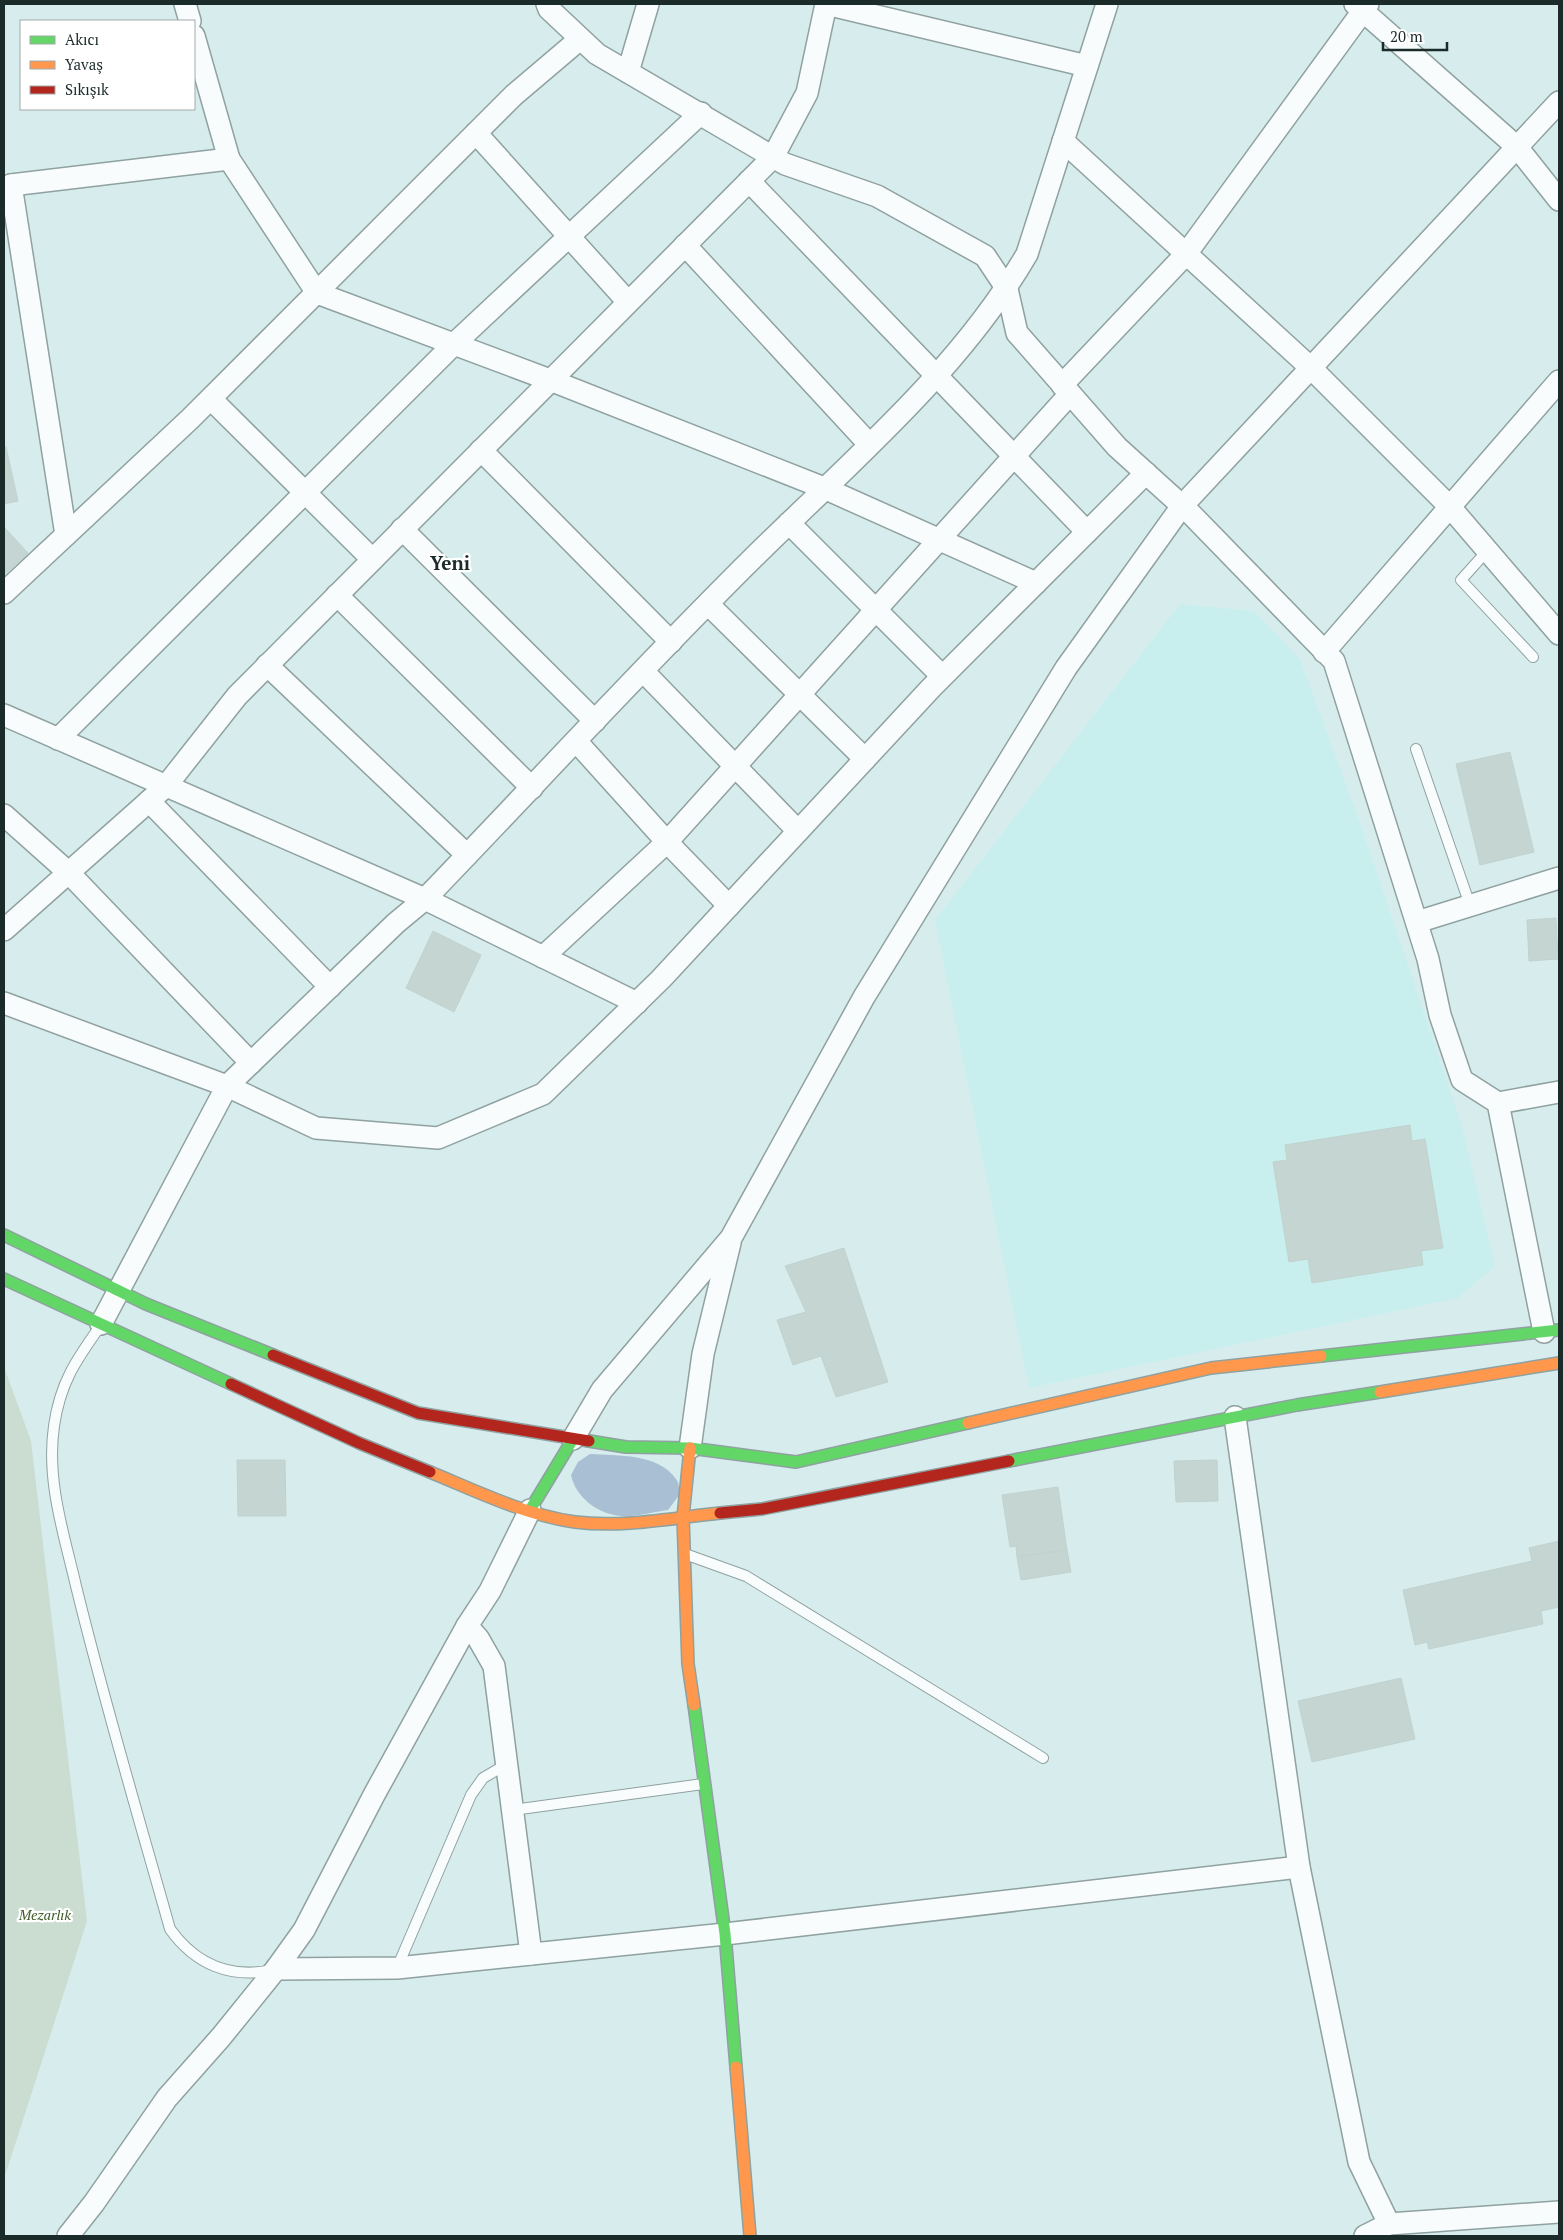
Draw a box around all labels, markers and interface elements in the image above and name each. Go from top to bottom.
legend [20,20,195,110]
scale bar [1383,20,1447,52]
text: 20 m [1390,26,1423,46]
text: Akıcı [65,29,99,49]
text: Yavaş [65,54,103,74]
text: Sıkışık [65,79,109,99]
district label: Yeni [430,550,470,575]
park label: Mezarlık [18,1905,71,1924]

